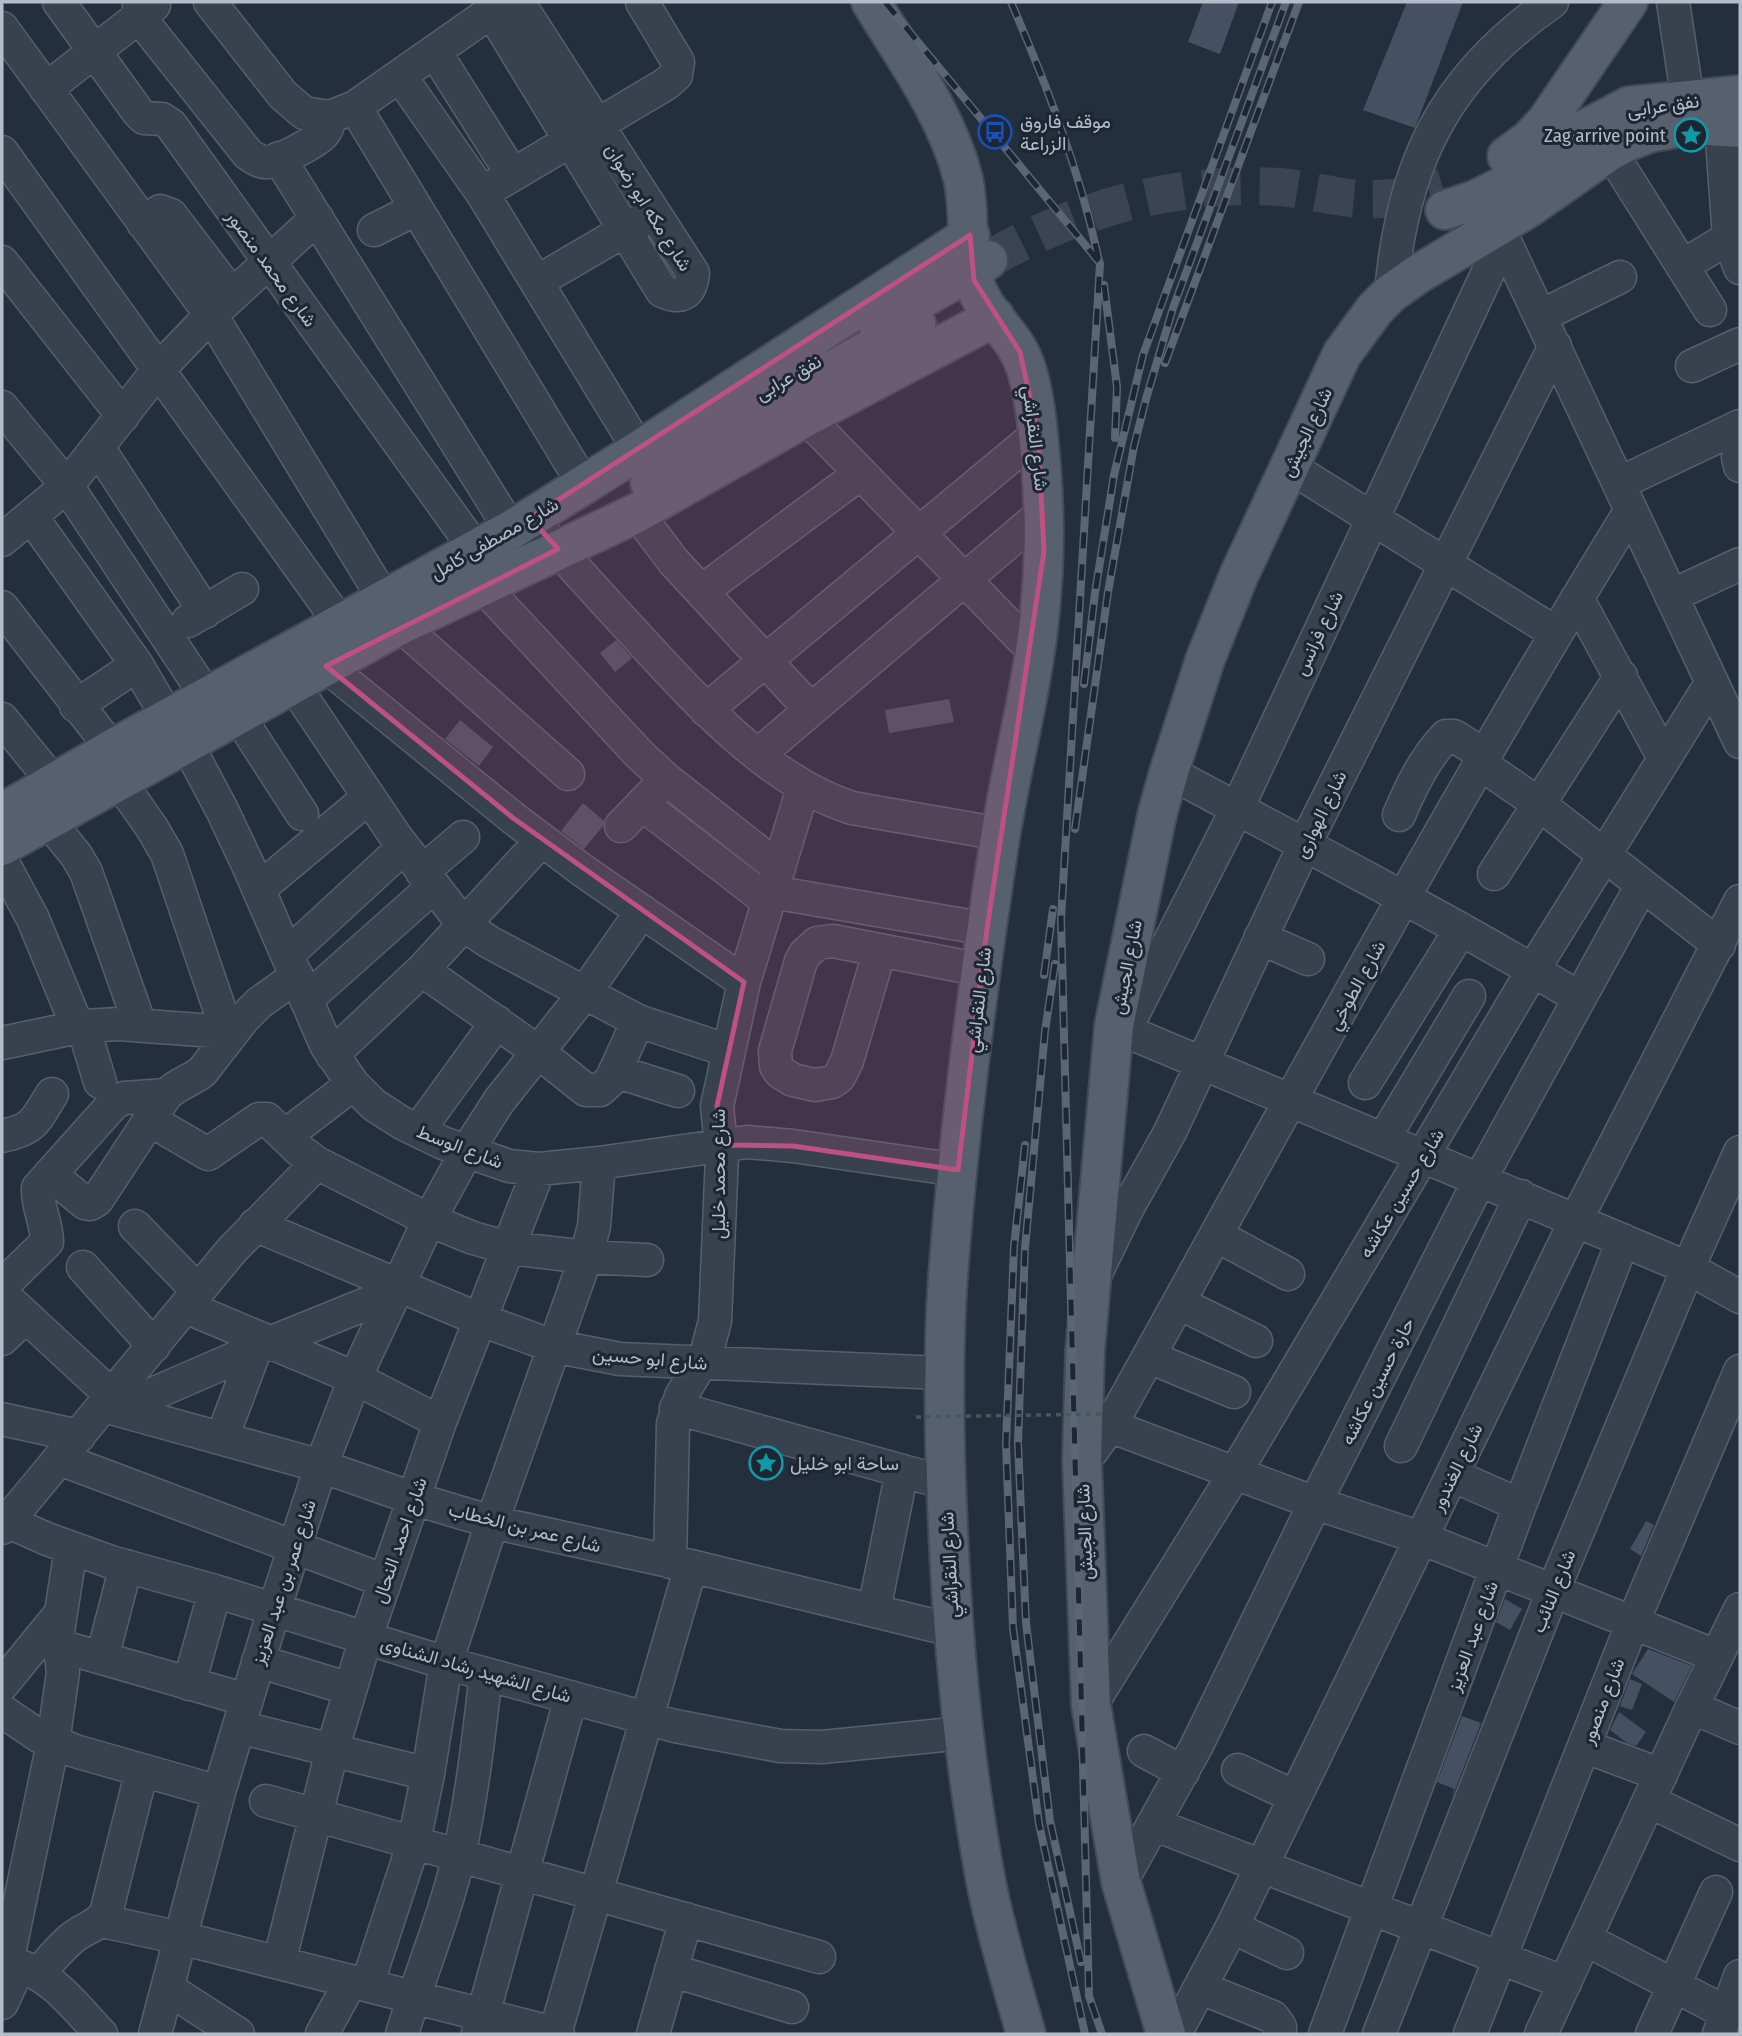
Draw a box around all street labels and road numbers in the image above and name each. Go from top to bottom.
street label: نفق عرابى [1626,89,1701,122]
street label: شارع مكه ابو رضوان [599,139,697,276]
street label: شارع محمد منصور [220,204,322,332]
street label: نفق عرابى [751,349,825,406]
street label: شارع النقراشي [1014,384,1053,493]
street label: شارع الجيش [1276,384,1338,481]
street label: شارع مصطفى كامل [426,492,563,585]
street label: شارع فرانس [1289,587,1349,680]
street label: شارع الهوارى [1289,767,1352,862]
street label: شارع الجيش [1106,918,1148,1017]
street label: شارع الطوخي [1322,936,1394,1036]
street label: شارع النقراشي [961,946,1000,1055]
street label: شارع محمد خليل [707,1109,731,1239]
street label: شارع الوسط [413,1120,506,1174]
street label: شارع حسين عكاشه [1354,1124,1450,1263]
street label: حارة حسين عكاشه [1335,1314,1419,1449]
street label: شارع ابو حسين [591,1342,709,1376]
street label: شارع الغندور [1425,1420,1488,1516]
street label: شارع احمد النحال [367,1474,433,1606]
street label: شارع الجيش [1071,1484,1099,1580]
street label: شارع عمر بن عبد العزيز [246,1497,322,1669]
street label: شارع عمر بن الخطاب [446,1497,604,1559]
street label: شارع النقراشي [935,1511,968,1619]
street label: شارع النائب [1526,1546,1581,1636]
street label: شارع عبد العزيز [1442,1578,1504,1696]
street label: شارع الشهيد رشاد الشناوى [378,1631,574,1709]
street label: شارع منصور [1575,1655,1630,1749]

